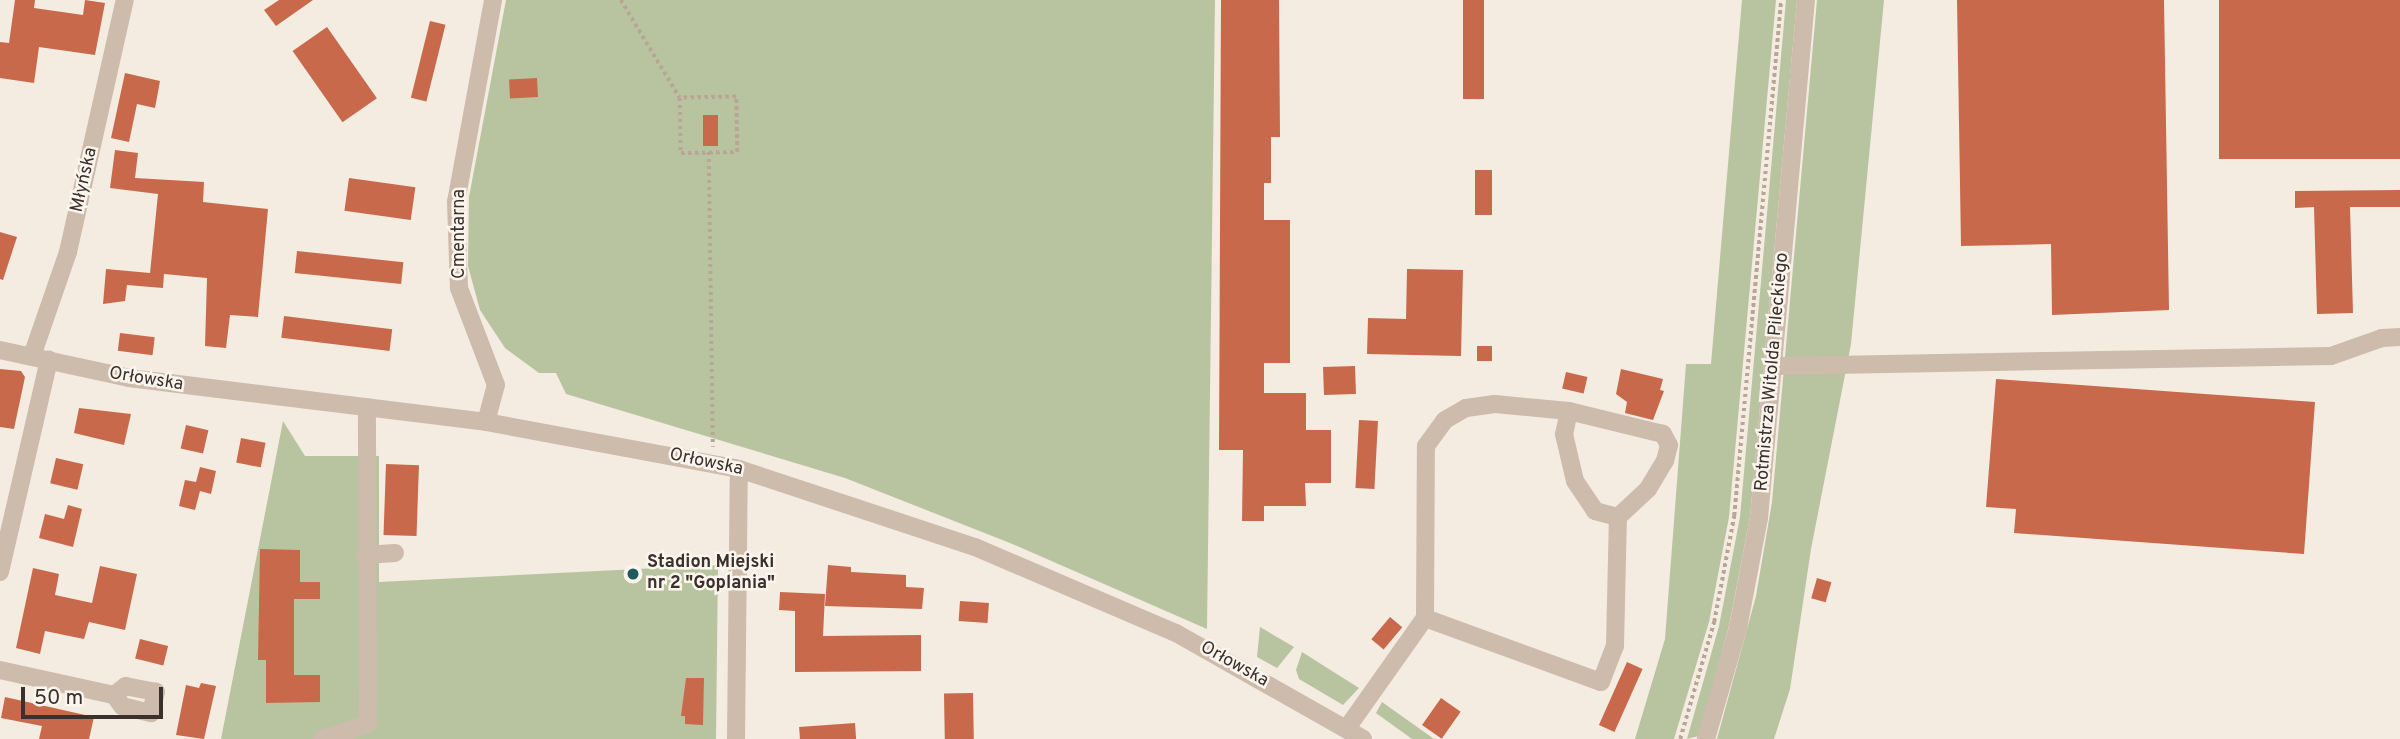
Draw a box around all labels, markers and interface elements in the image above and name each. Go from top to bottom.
street label: Młyńska [67,145,103,215]
street label: Cmentarna [449,189,471,279]
street label: Rotmistrza Witolda Pileckiego [1752,252,1794,492]
street label: Orłowska [107,363,185,397]
street label: Orłowska [667,445,745,481]
place label: Stadion Miejski nr 2 "Goplania" [647,553,775,596]
marker: Stadion Miejski nr 2 "Goplania" [625,566,641,582]
street label: Orłowska [1196,637,1272,693]
scale bar [24,672,166,716]
text: 50 m [34,685,83,712]

